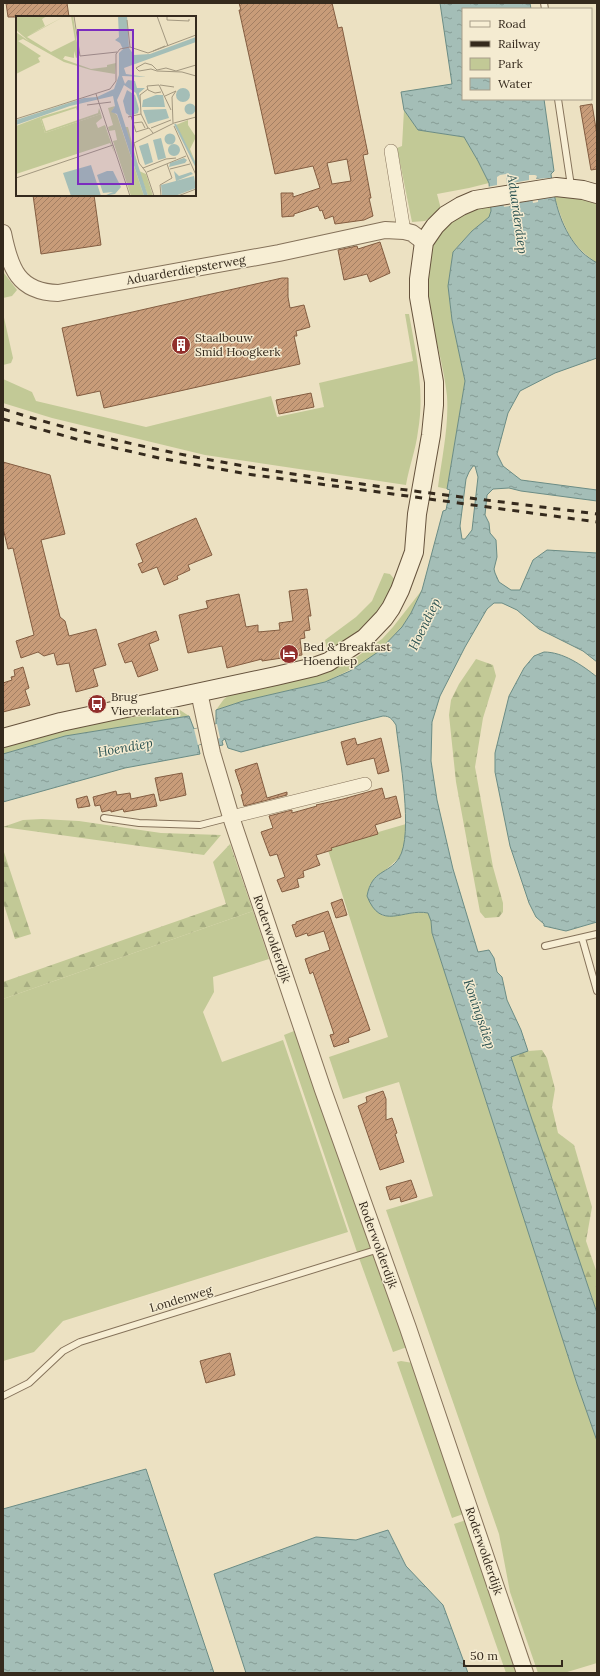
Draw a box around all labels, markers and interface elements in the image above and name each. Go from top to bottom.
legend [462,8,592,100]
inset map [16,16,196,196]
text: Road [498,16,526,31]
text: Railway [498,36,541,51]
text: Park [498,56,524,71]
text: Water [498,76,533,91]
water label: Aduarderdiep [503,172,531,255]
street label: Aduarderdiepsterweg [124,252,247,288]
place label: Staalbouw Smid Hoogkerk [195,330,281,359]
building icon: Staalbouw Smid Hoogkerk [170,334,192,356]
water label: Hoendiep [405,595,444,653]
place label: Bed & Breakfast Hoendiep [303,639,391,668]
hotel icon: Bed & Breakfast Hoendiep [278,643,300,665]
place label: Brug Vierverlaten [110,689,179,718]
bus stop icon: Brug Vierverlaten [86,693,108,715]
water label: Hoendiep [96,734,154,761]
street label: Roderwolderdijk [250,893,295,985]
water label: Koningsdiep [460,977,499,1051]
street label: Roderwolderdijk [356,1199,401,1291]
street label: Londenweg [148,1282,214,1315]
street label: Roderwolderdijk [462,1505,507,1597]
scale bar [464,1642,562,1668]
text: 50 m [470,1648,498,1663]

